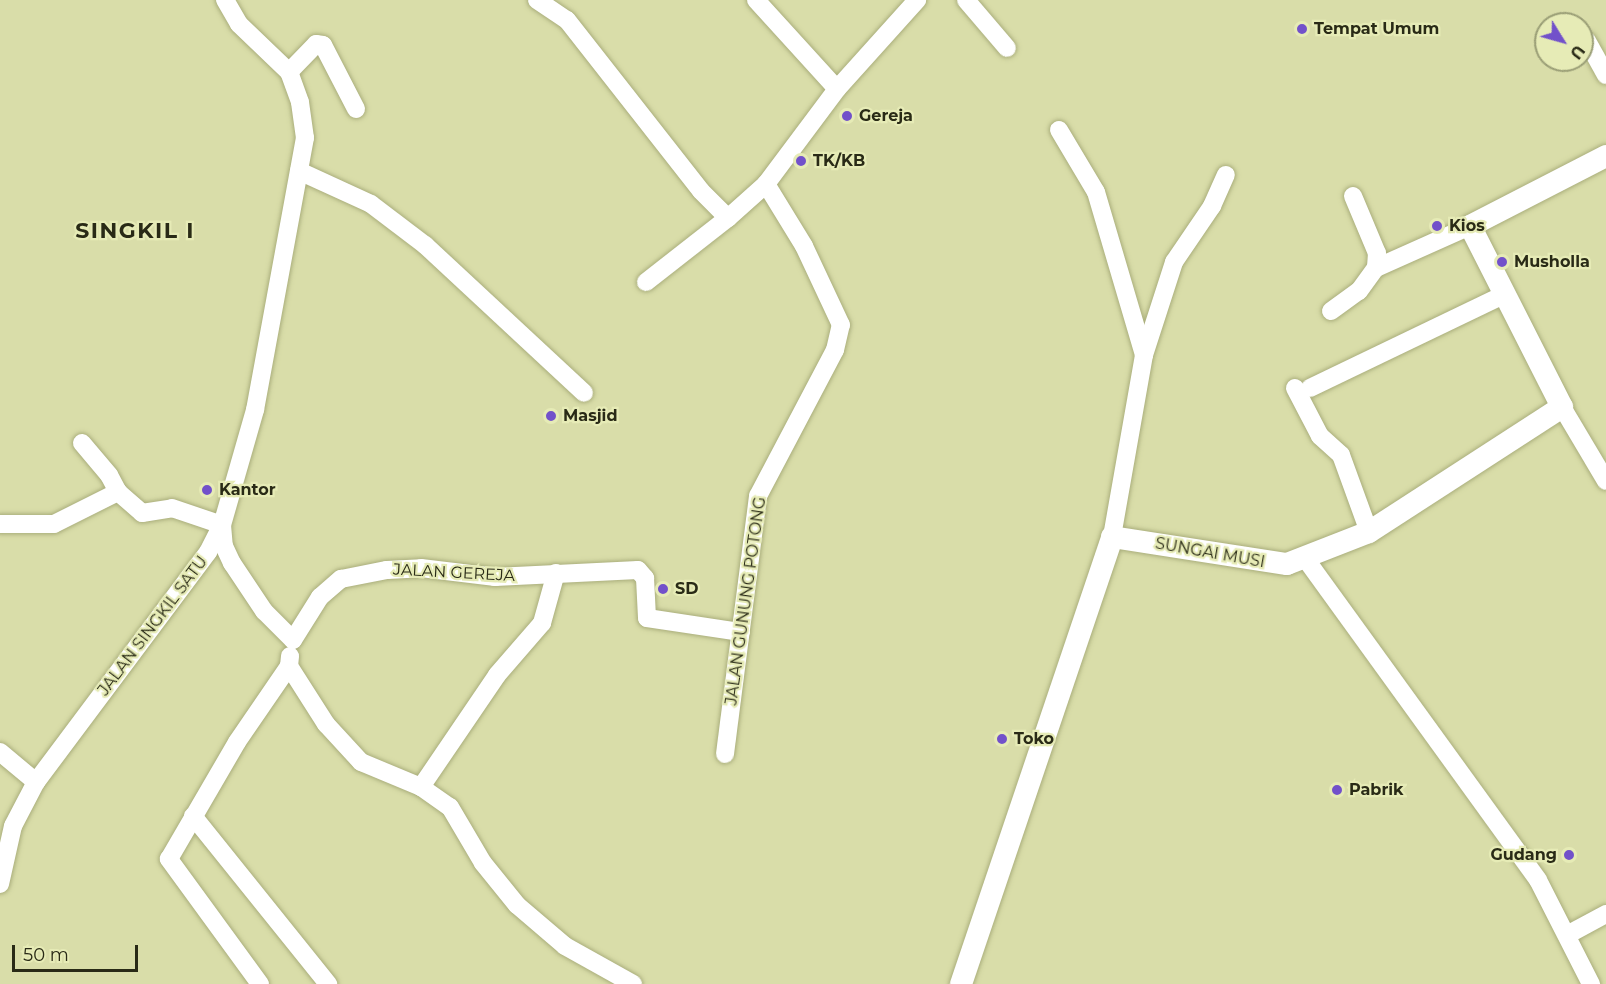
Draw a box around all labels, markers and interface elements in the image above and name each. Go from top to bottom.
north arrow [1534,12,1594,72]
place label: Tempat Umum [1314,19,1439,39]
marker: Tempat Umum [1295,22,1309,36]
text: U [1566,41,1589,63]
place label: Gereja [859,106,913,126]
marker: Gereja [840,109,854,123]
place label: TK/KB [813,151,865,171]
marker: TK/KB [794,154,808,168]
place label: Kios [1449,216,1485,236]
district label: SINGKIL I [75,218,195,244]
marker: Kios [1430,219,1444,233]
place label: Musholla [1514,252,1590,272]
marker: Musholla [1495,255,1509,269]
place label: Masjid [563,406,617,426]
marker: Masjid [544,409,558,423]
place label: Kantor [219,480,276,500]
marker: Kantor [200,483,214,497]
street label: JALAN GUNUNG POTONG [722,496,770,706]
street label: SUNGAI MUSI [1154,534,1266,572]
street label: JALAN SINGKIL SATU [94,552,212,700]
street label: JALAN GEREJA [393,560,515,586]
place label: SD [675,579,698,599]
marker: SD [656,582,670,596]
place label: Toko [1014,729,1054,749]
marker: Toko [995,732,1009,746]
place label: Pabrik [1349,780,1404,800]
marker: Pabrik [1330,783,1344,797]
place label: Gudang [1490,845,1557,865]
marker: Gudang [1562,848,1576,862]
scale bar [15,933,141,971]
text: 50 m [23,944,69,966]

